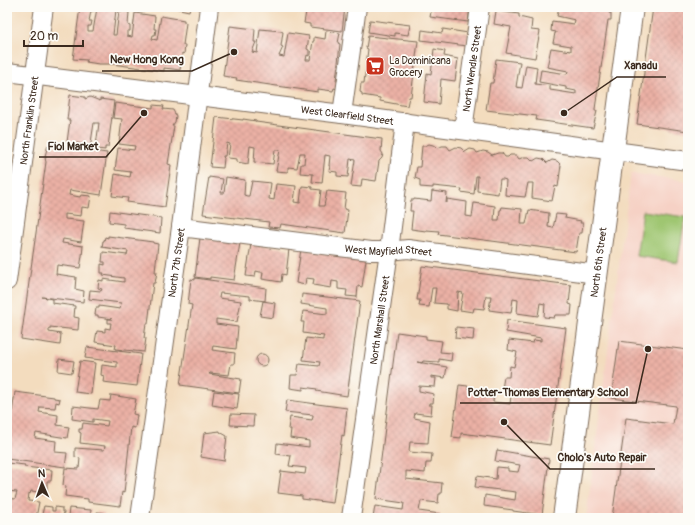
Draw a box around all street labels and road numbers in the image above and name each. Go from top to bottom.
street label: North Wendle Street [461,24,485,113]
street label: North Franklin Street [18,74,42,166]
street label: West Clearfield Street [300,104,395,128]
street label: North 7th Street [166,226,188,298]
street label: North 6th Street [588,226,610,298]
street label: West Mayfield Street [344,243,434,259]
street label: North Marshall Street [368,274,393,366]

